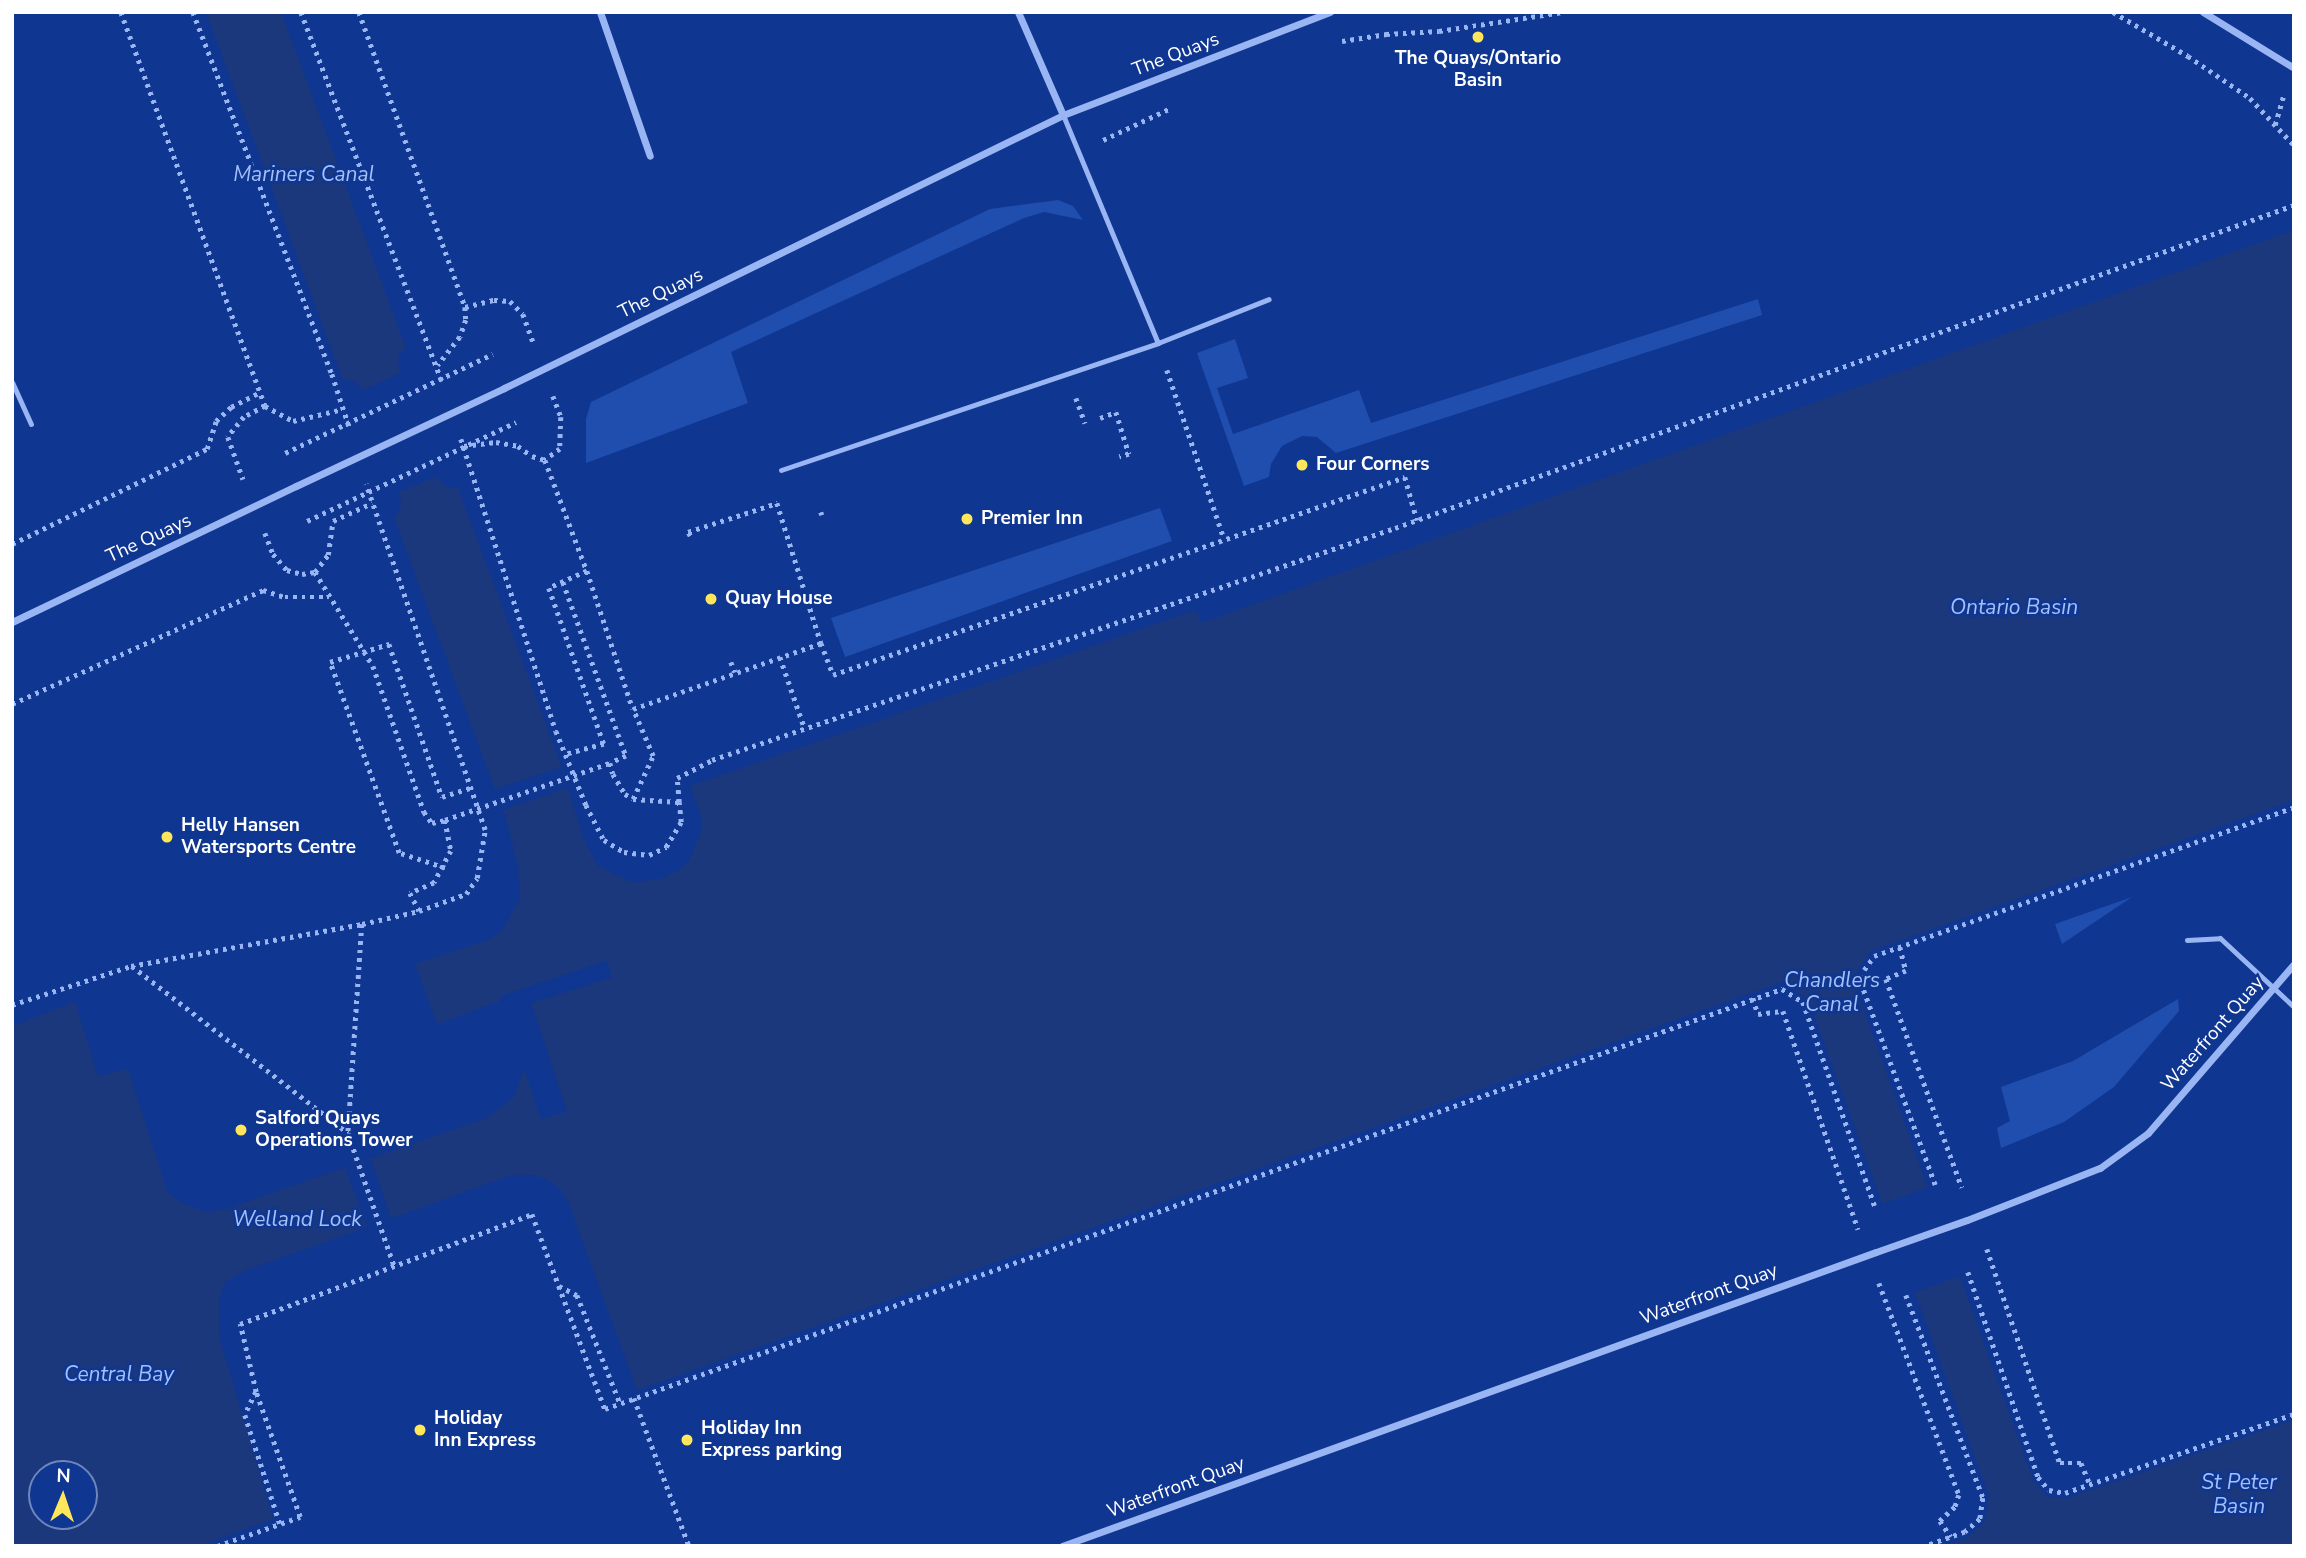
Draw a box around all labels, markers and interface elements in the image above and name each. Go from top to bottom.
street label: The Quays [1129,28,1223,82]
marker: The Quays/Ontario Basin [1470,29,1486,45]
place label: The Quays/Ontario Basin [1395,48,1561,92]
water label: Mariners Canal [233,161,375,187]
street label: The Quays [615,264,707,324]
place label: Four Corners [1316,454,1430,476]
marker: Four Corners [1294,457,1310,473]
place label: Premier Inn [981,508,1083,530]
street label: The Quays [103,509,195,569]
marker: Premier Inn [959,511,975,527]
place label: Quay House [725,588,833,610]
marker: Quay House [703,591,719,607]
water label: Ontario Basin [1950,594,2078,620]
place label: Helly Hansen Watersports Centre [181,815,356,859]
marker: Helly Hansen Watersports Centre [159,829,175,845]
water label: Chandlers Canal [1784,967,1880,1017]
street label: Waterfront Quay [2157,972,2269,1096]
place label: Salford Quays Operations Tower [255,1108,413,1152]
marker: Salford Quays Operations Tower [233,1122,249,1138]
water label: Welland Lock [232,1206,362,1232]
street label: Waterfront Quay [1637,1260,1781,1330]
water label: Central Bay [64,1361,174,1387]
place label: Holiday Inn Express [434,1408,536,1452]
place label: Holiday Inn Express parking [701,1418,842,1462]
marker: Holiday Inn Express [412,1422,428,1438]
marker: Holiday Inn Express parking [679,1432,695,1448]
street label: Waterfront Quay [1104,1453,1248,1523]
north arrow [28,1460,98,1530]
text: N [56,1463,71,1489]
water label: St Peter Basin [2201,1469,2277,1519]

